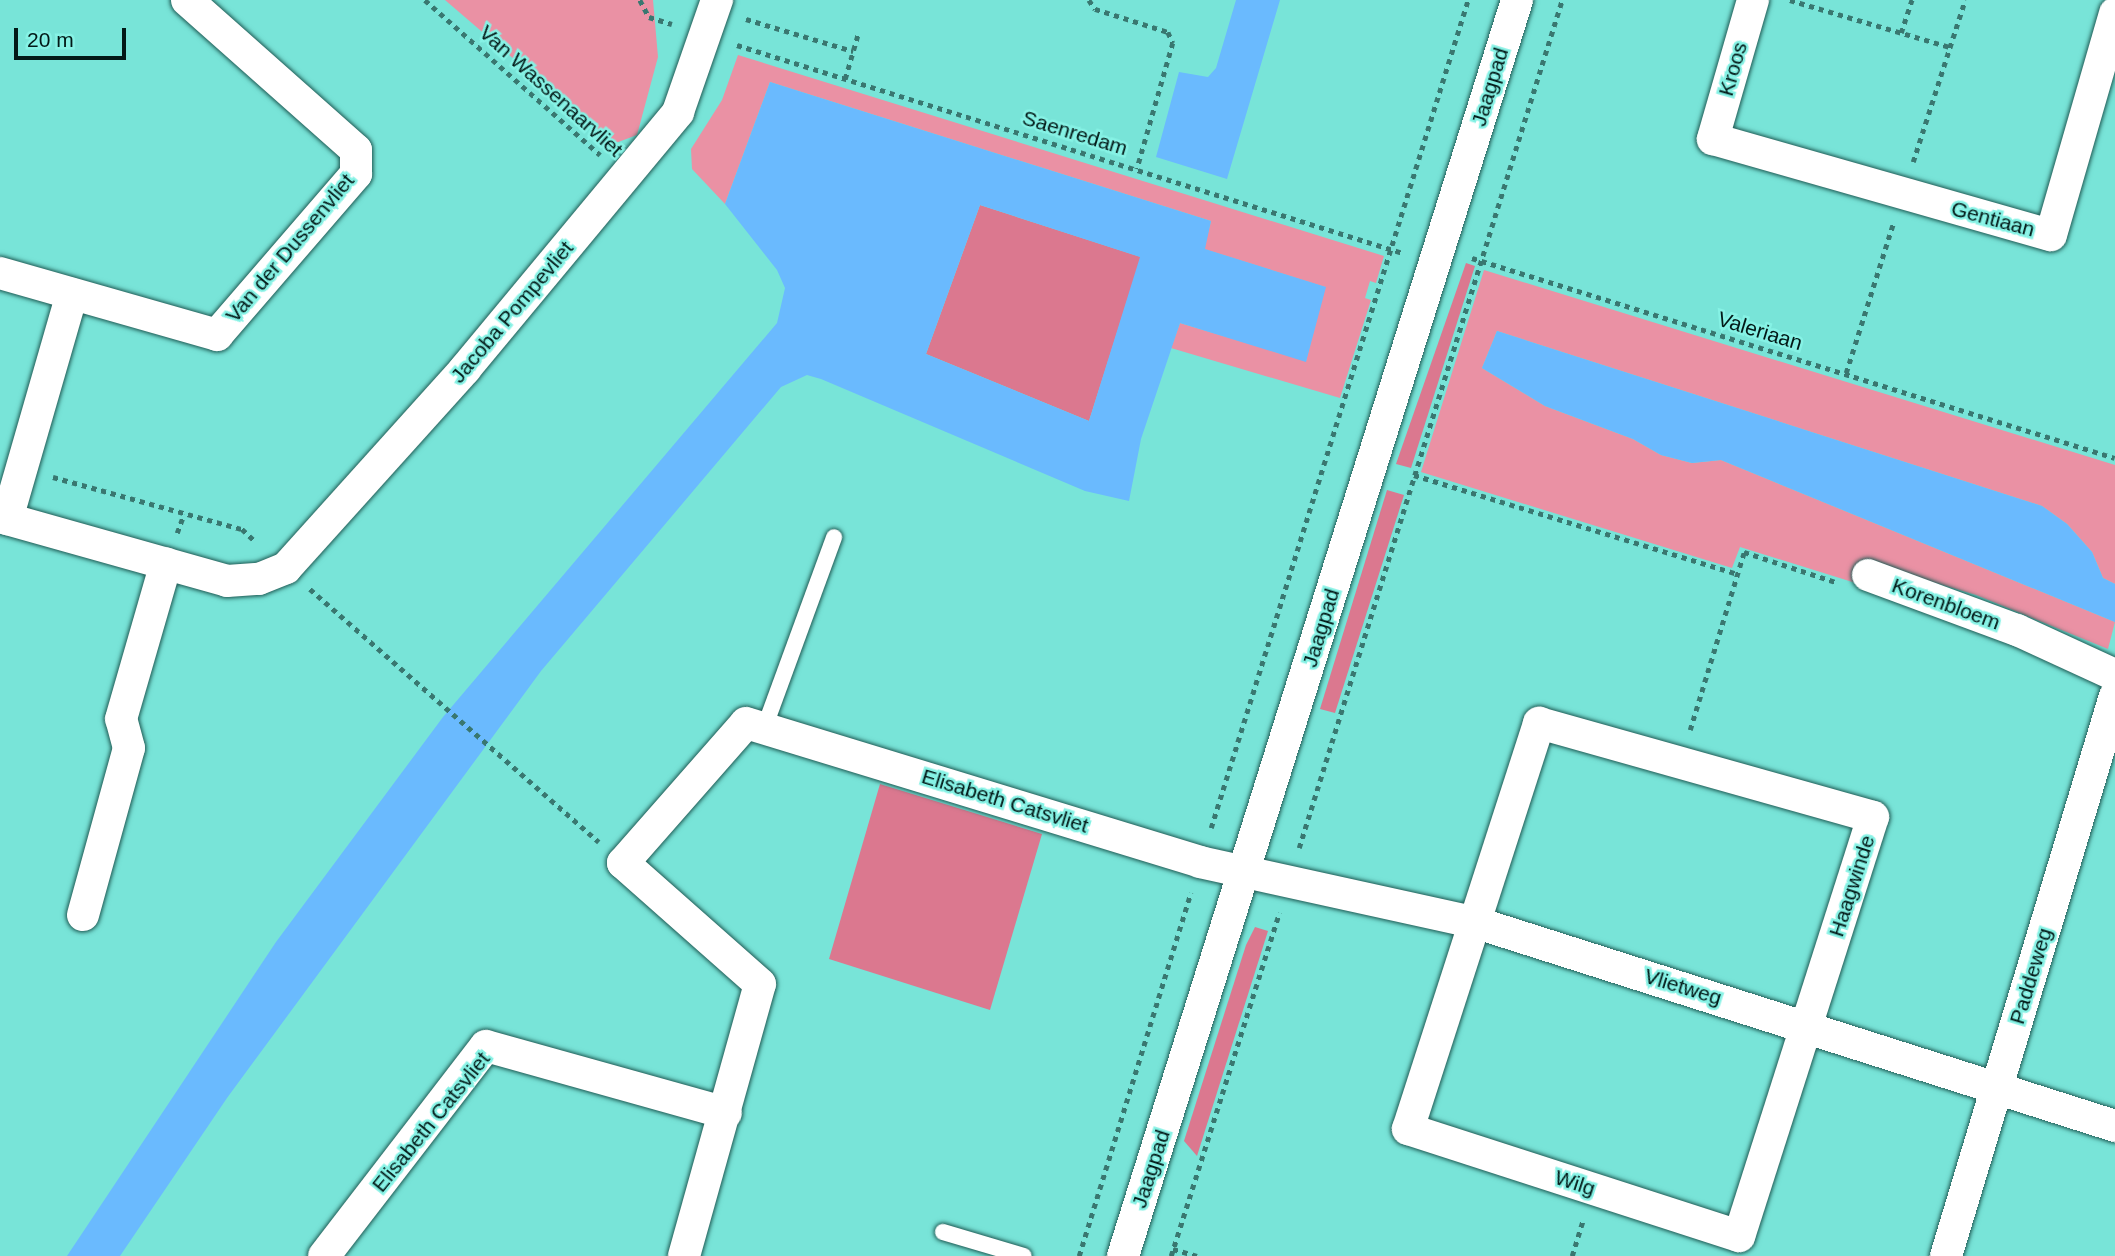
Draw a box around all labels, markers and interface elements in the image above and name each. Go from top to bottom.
scale bar [18,14,130,58]
street label: Van Wassenaarvliet [474,20,628,162]
text: 20 m [27,28,74,51]
street label: Kroos [1713,39,1753,99]
street label: Jaagpad [1466,45,1514,129]
street label: Saenredam [1019,105,1131,161]
street label: Van der Dussenvliet [220,169,360,327]
street label: Gentiaan [1949,196,2037,242]
street label: Jacoba Pompevliet [445,236,579,388]
street label: Valeriaan [1715,306,1805,356]
street label: Korenbloem [1888,573,2004,635]
street label: Jaagpad [1297,586,1345,670]
street label: Elisabeth Catsvliet [919,764,1091,838]
street label: Haagwinde [1824,832,1880,940]
street label: Paddeweg [2004,925,2058,1027]
street label: Vlietweg [1641,963,1725,1011]
street label: Elisabeth Catsvliet [367,1047,495,1197]
street label: Jaagpad [1127,1127,1175,1211]
street label: Wilg [1552,1165,1598,1201]

